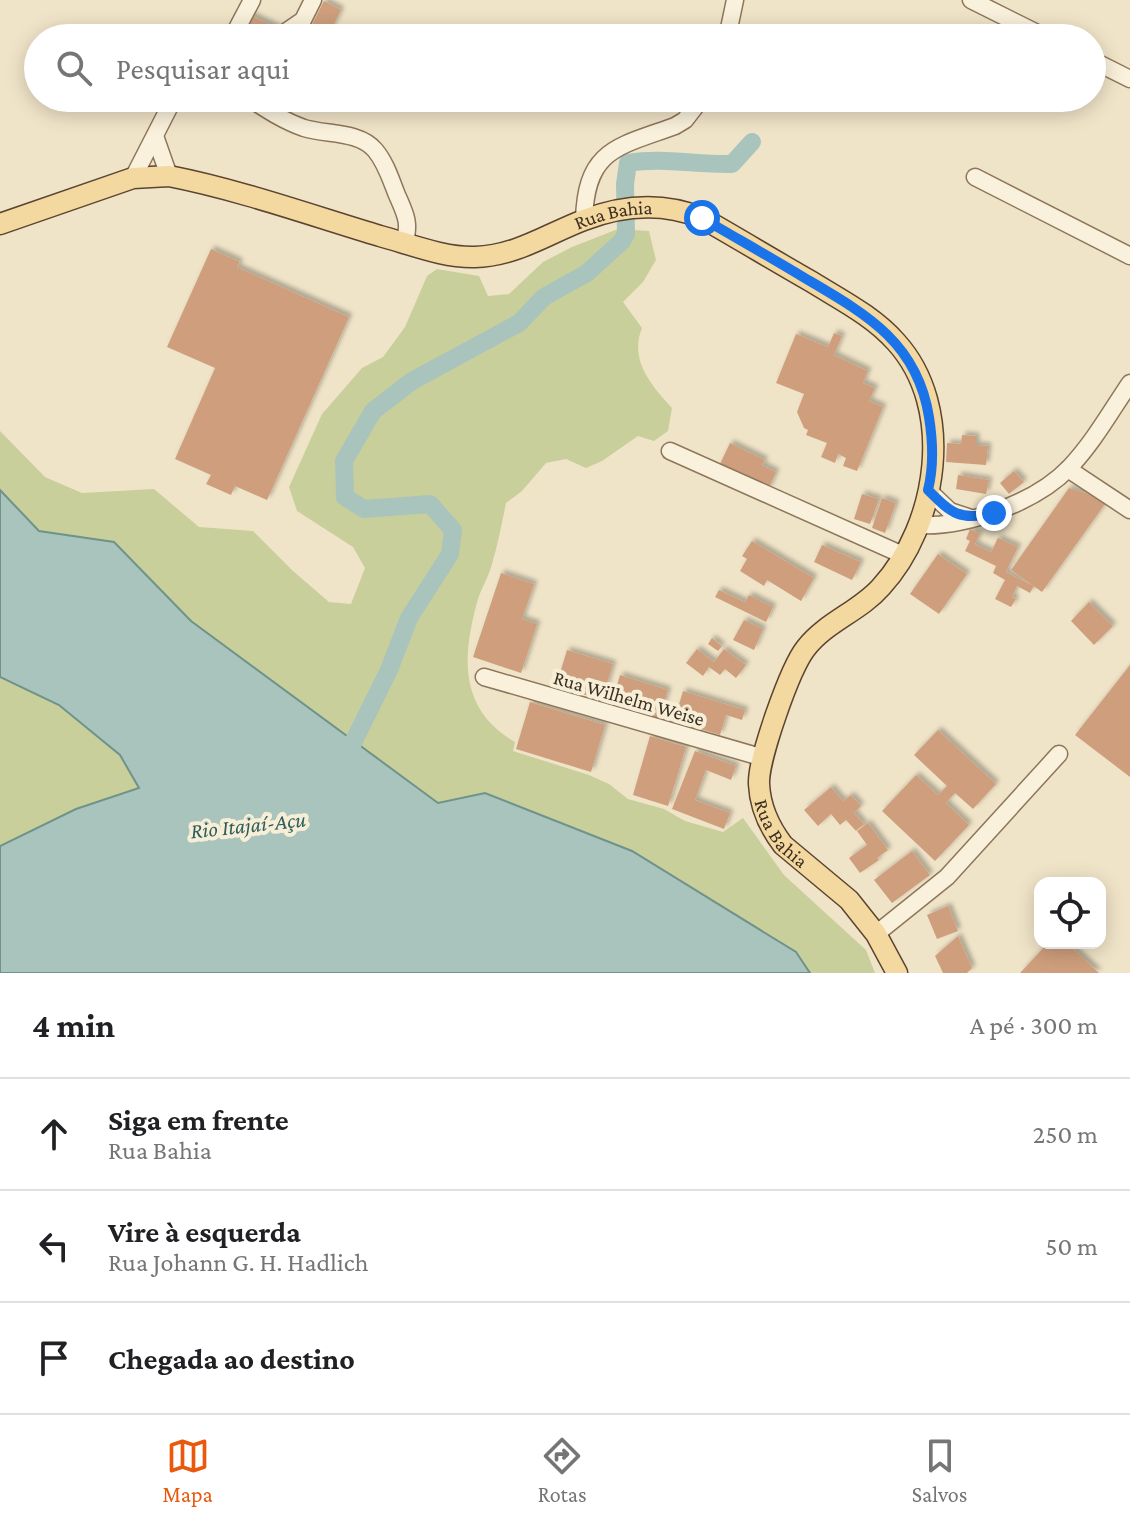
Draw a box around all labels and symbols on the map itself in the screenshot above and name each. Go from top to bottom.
street label: Rua Bahia [571,196,653,234]
route start [684,200,720,236]
route end [976,495,1012,531]
street label: Rua Wilhelm Weise [551,666,707,730]
street label: Rua Bahia [750,797,812,872]
water label: Rio Itajaí-Açu [189,807,307,844]

